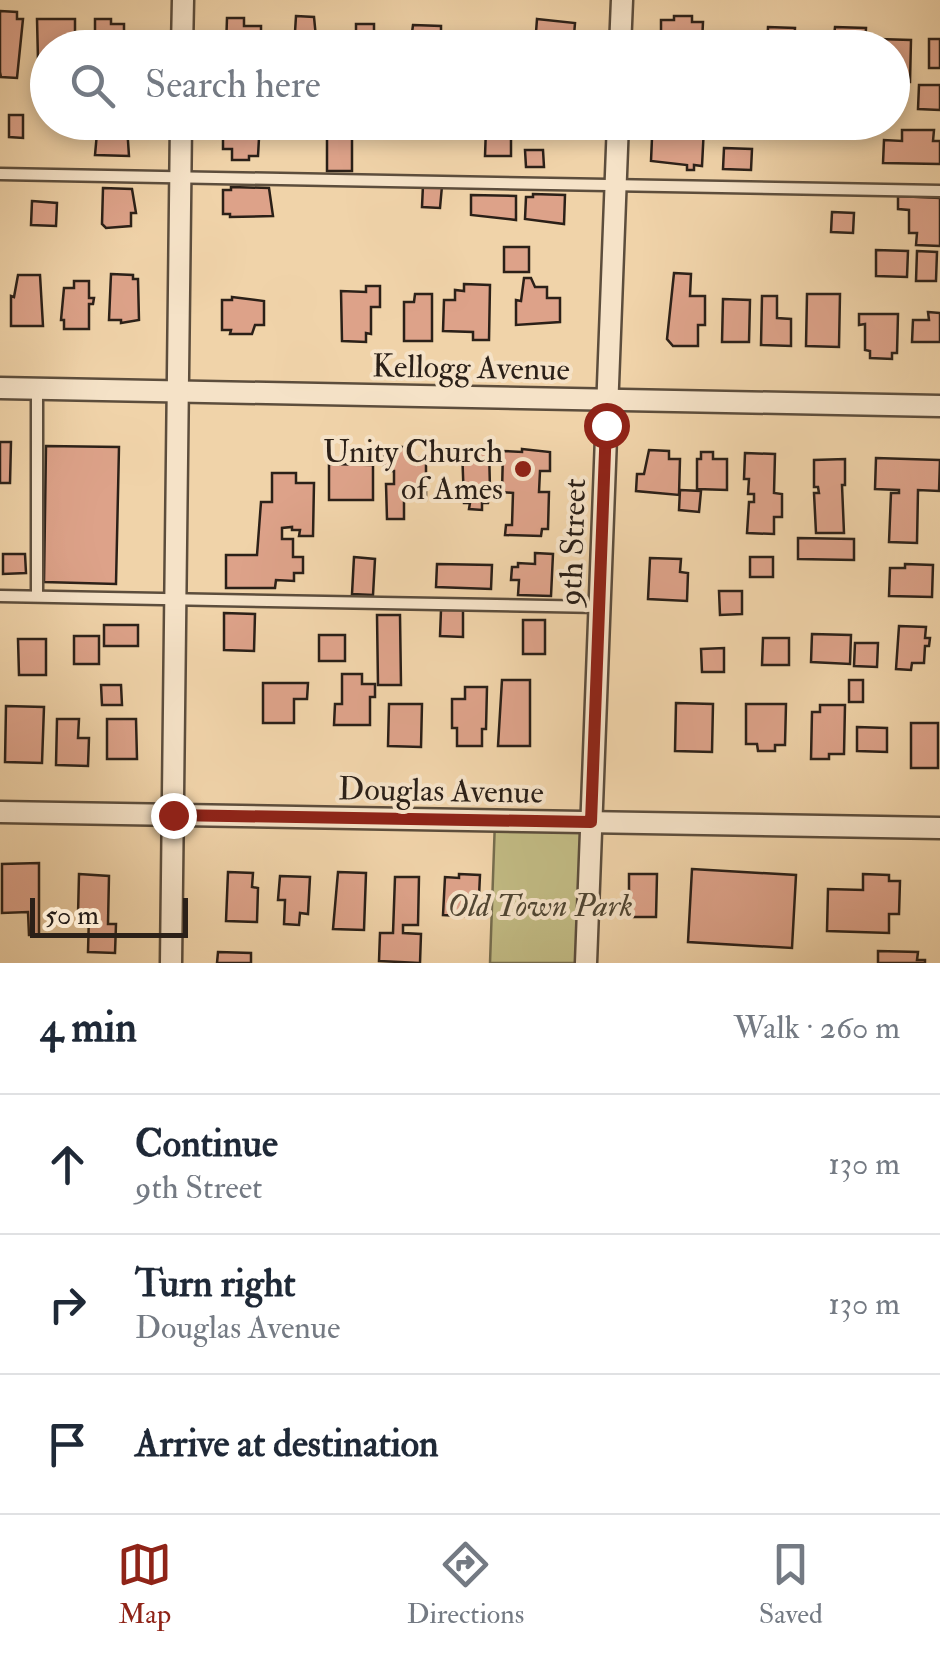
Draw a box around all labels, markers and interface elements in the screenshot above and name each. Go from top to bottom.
search box [30,30,910,140]
icon: search [65,58,120,113]
text: Search here [145,61,321,109]
street label: Kellogg Avenue [372,346,570,390]
route start [584,403,630,449]
place label: Unity Church of Ames [323,432,503,509]
marker: Unity Church of Ames [512,458,534,480]
street label: 9th Street [551,478,595,608]
street label: Douglas Avenue [338,769,544,813]
route end [151,793,197,839]
park label: Old Town Park [447,886,633,926]
scale bar [30,893,188,938]
text: 50 m [45,898,99,933]
text: 4 min [40,1002,137,1054]
text: Walk · 260 m [734,1008,900,1048]
text: Continue [135,1120,278,1168]
icon: ahead [40,1137,95,1192]
text: 130 m [828,1144,900,1184]
text: 9th Street [135,1168,262,1208]
text: Turn right [135,1260,296,1308]
icon: right [40,1277,95,1332]
text: 130 m [828,1284,900,1324]
text: Douglas Avenue [135,1308,340,1348]
icon: arrive [40,1417,95,1472]
text: Arrive at destination [135,1420,439,1468]
tab: Map [117,1537,172,1632]
tab: Directions [407,1537,524,1632]
tab: Saved [759,1537,823,1632]

